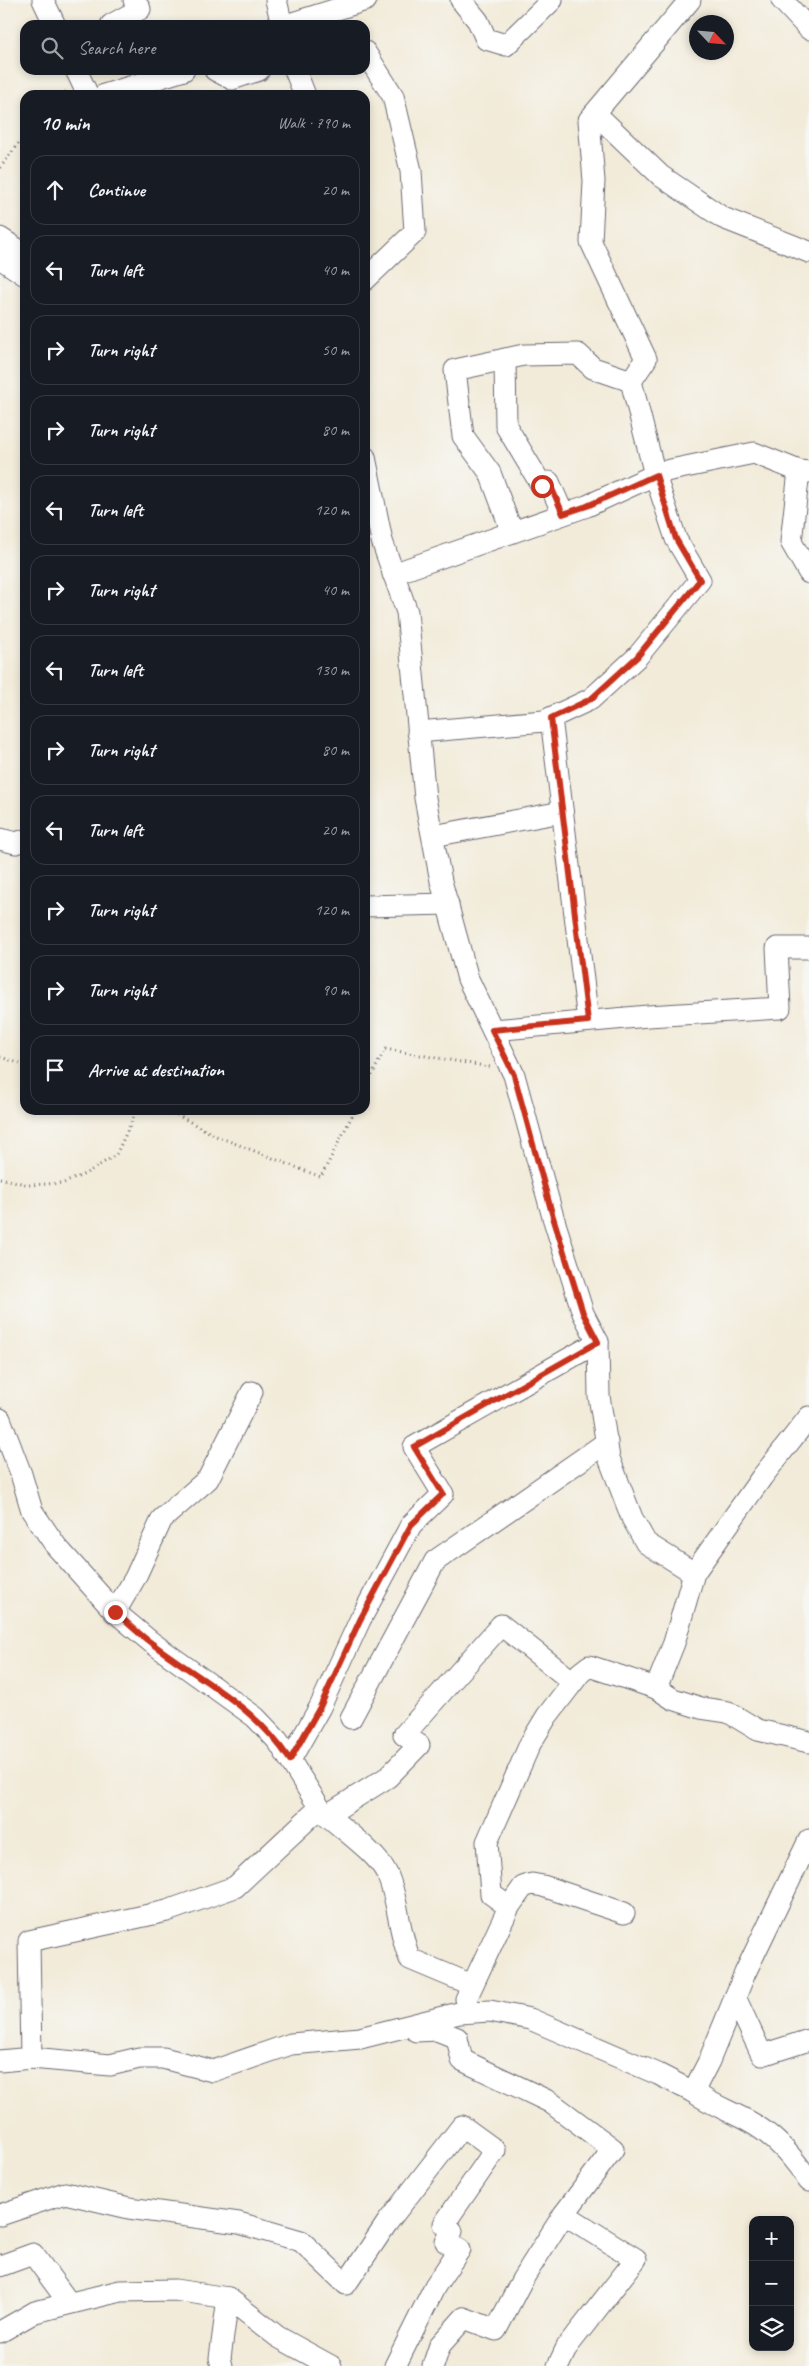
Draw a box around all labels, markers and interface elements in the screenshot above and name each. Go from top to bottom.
north arrow [689,15,734,60]
search box [20,20,370,75]
icon: search [38,34,66,62]
text: Search here [78,36,155,60]
text: 10 min [40,110,90,136]
text: Walk · 790 m [278,113,350,133]
icon: ahead [41,176,69,204]
text: Continue [88,178,145,202]
text: 20 m [322,180,349,200]
icon: left [41,256,69,284]
text: Turn left [88,258,143,282]
text: 40 m [322,260,349,280]
icon: right [41,336,69,364]
text: Turn right [88,338,155,362]
text: 50 m [322,340,349,360]
icon: right [41,416,69,444]
text: Turn right [88,418,155,442]
text: 80 m [322,420,349,440]
route start [531,475,554,498]
icon: left [41,496,69,524]
text: Turn left [88,498,143,522]
text: 120 m [315,500,349,520]
icon: right [41,576,69,604]
text: Turn right [88,578,155,602]
text: 40 m [322,580,349,600]
icon: left [41,656,69,684]
text: Turn left [88,658,143,682]
text: 130 m [315,660,349,680]
icon: right [41,736,69,764]
text: Turn right [88,738,155,762]
text: 80 m [322,740,349,760]
icon: left [41,816,69,844]
text: Turn left [88,818,143,842]
text: 20 m [322,820,349,840]
icon: right [41,896,69,924]
text: Turn right [88,898,155,922]
text: 120 m [315,900,349,920]
icon: right [41,976,69,1004]
text: Turn right [88,978,155,1002]
text: 90 m [322,980,349,1000]
icon: arrive [41,1056,69,1084]
text: Arrive at destination [88,1058,224,1082]
route end [104,1601,127,1624]
map controls [749,2216,794,2351]
button: + [749,2216,794,2261]
button: − [749,2261,794,2306]
button: layers [749,2306,794,2351]

